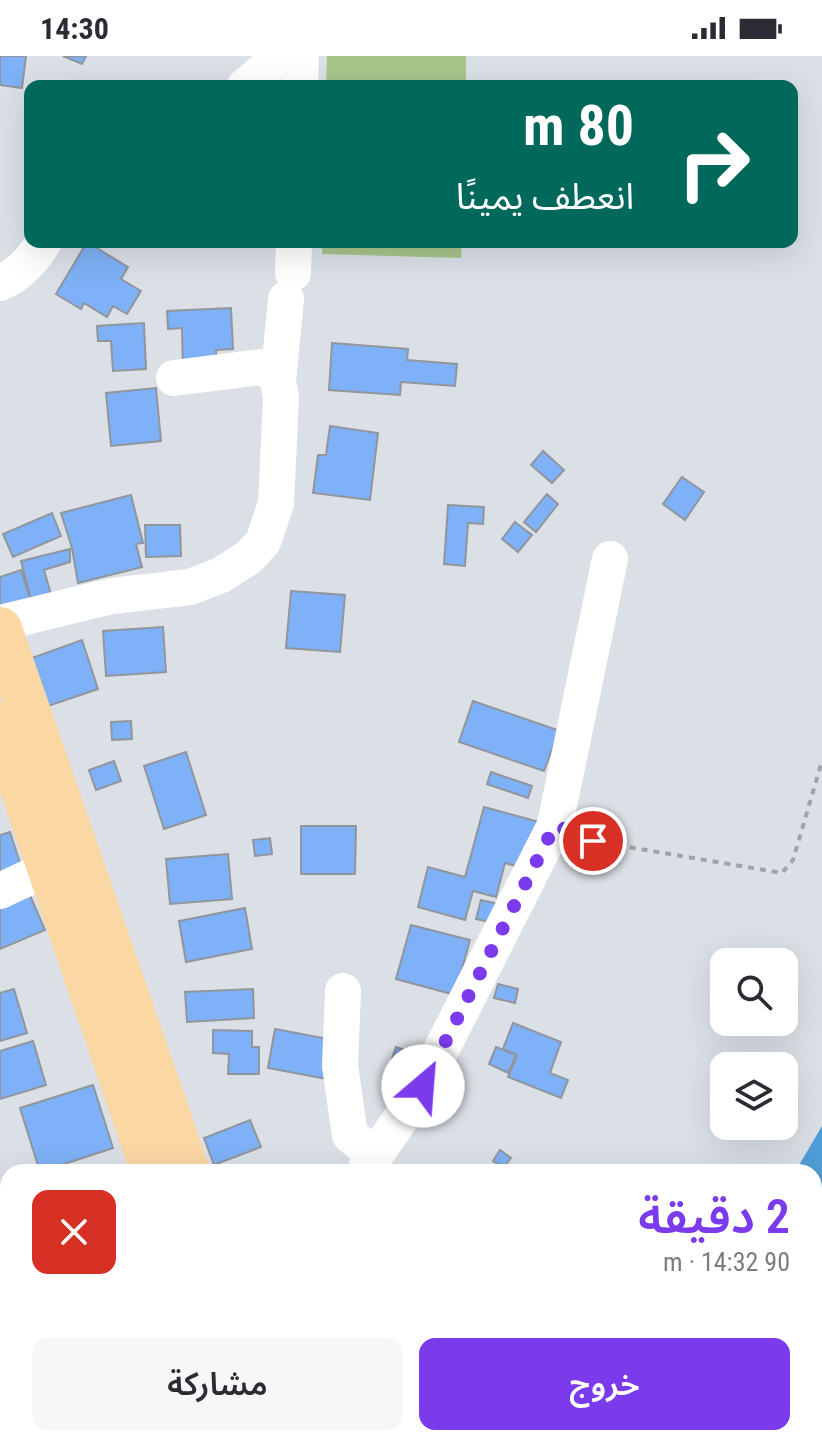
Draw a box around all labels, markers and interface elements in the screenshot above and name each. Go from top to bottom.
text: 14:30 [40,11,109,46]
text: 80 m [523,93,634,159]
icon: right [662,112,766,216]
text: انعطف يمينًا [456,176,634,218]
pin [559,807,627,875]
icon: arrive [571,819,615,863]
map controls [710,948,798,1140]
button: search [710,948,798,1036]
position arrow [381,1044,465,1128]
button: layers [710,1052,798,1140]
text: 2 دقيقة [638,1188,790,1245]
button: close [32,1190,116,1274]
text: 90 m · 14:32 [663,1247,790,1277]
button: مشاركة [32,1338,403,1430]
button: خروج [419,1338,790,1430]

